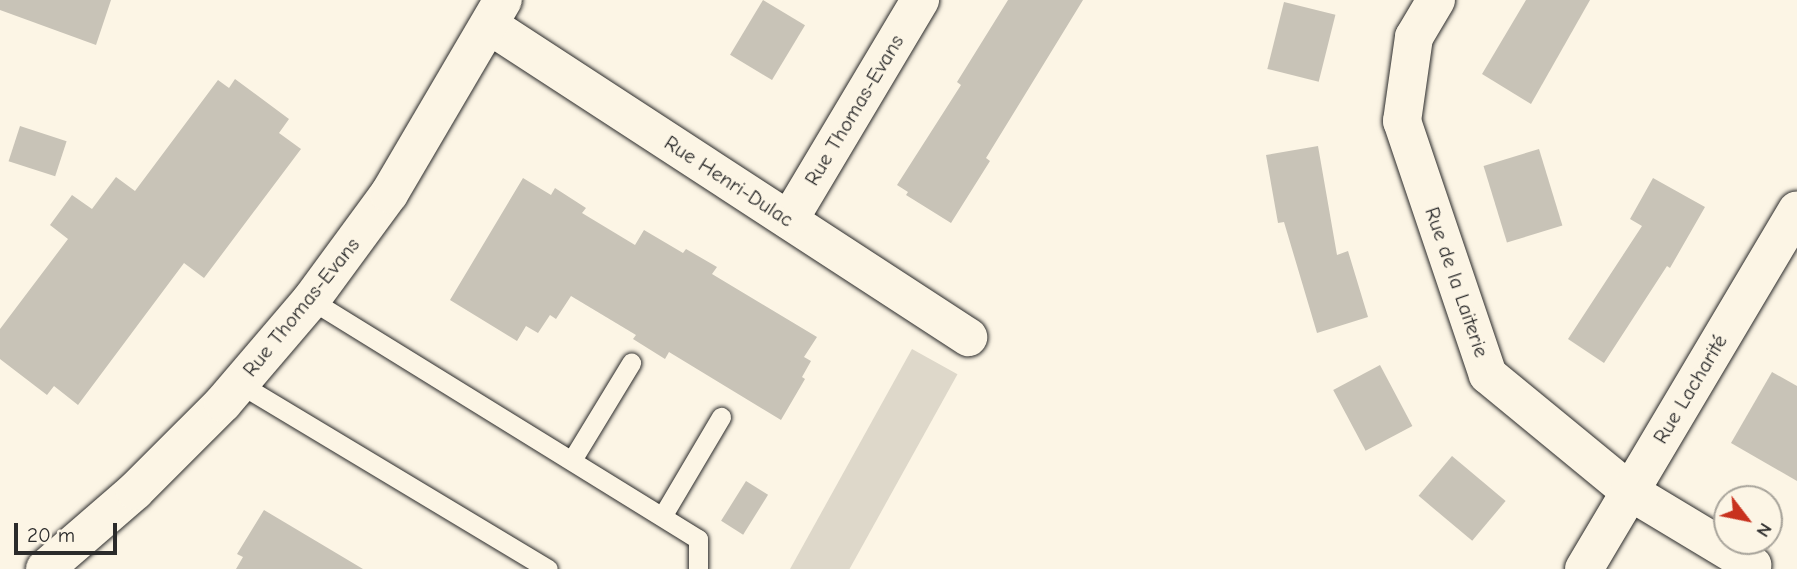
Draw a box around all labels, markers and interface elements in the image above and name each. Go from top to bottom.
street label: Rue Thomas-Evans [799,30,909,190]
street label: Rue Henri-Dulac [660,130,798,232]
street label: Rue de la Laiterie [1419,204,1495,360]
street label: Rue Thomas-Evans [237,232,365,382]
street label: Rue Lacharité [1648,330,1732,448]
north arrow [1713,485,1783,555]
scale bar [18,510,121,554]
text: N [1752,519,1777,541]
text: 20 m [27,523,75,547]

